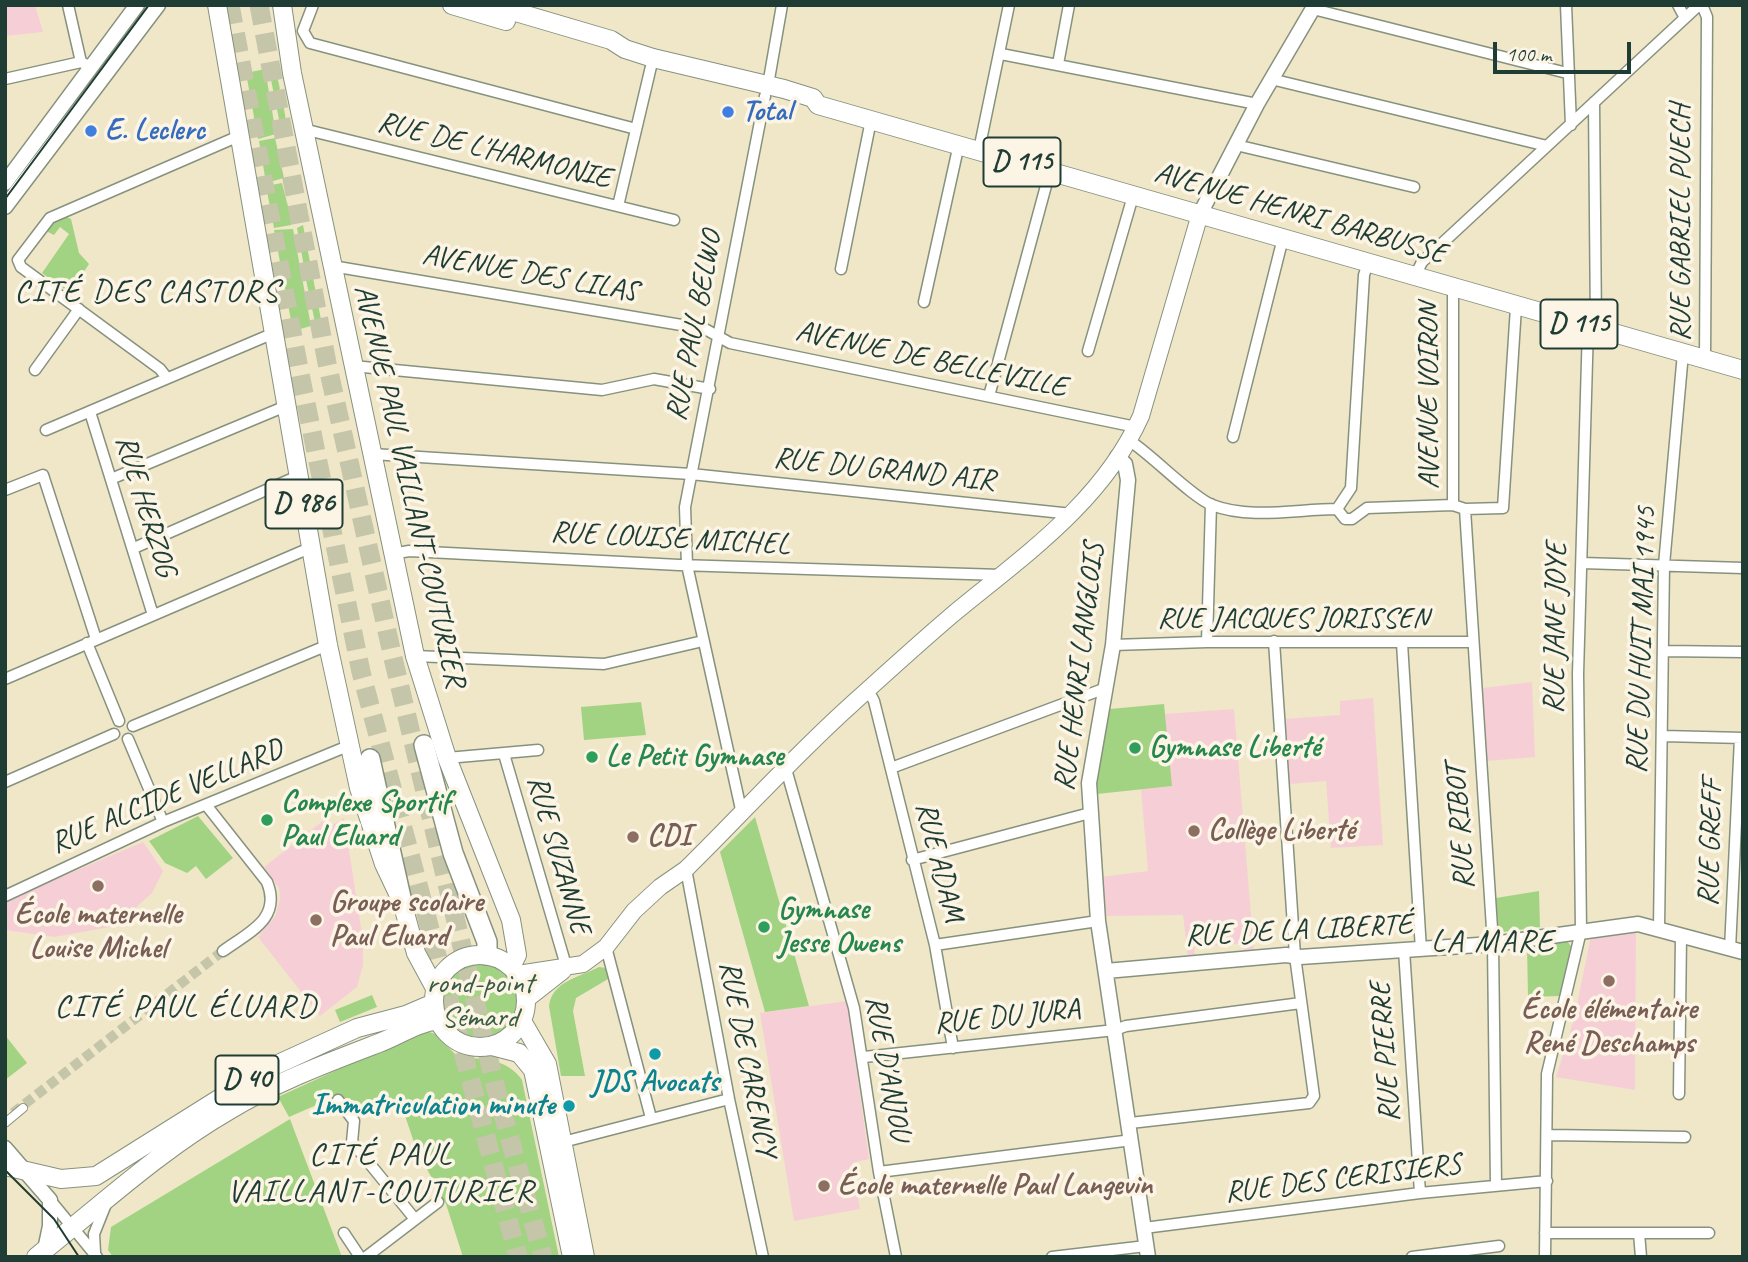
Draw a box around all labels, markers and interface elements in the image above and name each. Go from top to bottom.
scale bar [1496,28,1634,72]
text: 100 m [1506,41,1551,67]
place label: Total [742,94,791,130]
marker: Total [720,104,736,120]
street label: RUE GABRIEL PUECH [1663,104,1699,342]
street label: RUE DE L'HARMONIE [374,105,614,197]
place label: E. Leclerc [105,113,205,149]
marker: E. Leclerc [83,123,99,139]
road number: D 115 [984,138,1060,186]
street label: AVENUE HENRI BARBUSSE [1150,155,1450,273]
street label: RUE PAUL BELWO [659,228,731,424]
street label: AVENUE DES LILAS [420,237,640,311]
district label: CITÉ DES CASTORS [16,274,278,312]
street label: AVENUE PAUL VAILLANT-COUTURIER [345,282,473,690]
road number: D 115 [1540,300,1618,348]
street label: AVENUE VOIRON [1411,303,1447,489]
street label: AVENUE DE BELLEVILLE [792,314,1070,406]
street label: RUE HERZOG [106,431,184,581]
street label: RUE DU GRAND AIR [772,441,996,499]
road number: D 986 [266,480,342,528]
street label: RUE DU HUIT MAI 1945 [1619,506,1665,774]
street label: RUE LOUISE MICHEL [550,515,790,563]
street label: RUE HENRI LANGLOIS [1047,541,1113,793]
street label: RUE JANE JOYE [1537,542,1575,714]
street label: RUE JACQUES JORISSEN [1157,601,1429,637]
place label: Gymnase Liberté [1149,730,1320,766]
street label: RUE ALCIDE VELLARD [45,732,289,862]
place label: Le Petit Gymnase [606,739,784,775]
marker: Gymnase Liberté [1127,740,1143,756]
marker: Le Petit Gymnase [584,749,600,765]
street label: RUE RIBOT [1439,763,1483,891]
street label: RUE SUZANNE [518,772,598,938]
street label: RUE GREFF [1691,779,1731,907]
place label: Complexe Sportif Paul Eluard [281,785,450,856]
street label: RUE ADAM [907,798,971,926]
marker: Complexe Sportif Paul Eluard [259,812,275,828]
place label: Collège Liberté [1208,813,1355,849]
place label: CDI [647,819,691,855]
marker: Collège Liberté [1186,823,1202,839]
marker: CDI [625,829,641,845]
marker: École maternelle Louise Michel [90,878,106,894]
place label: Groupe scolaire Paul Eluard [330,885,483,956]
place label: Gymnase Jesse Owens [778,892,901,962]
place label: École maternelle Louise Michel [15,897,181,968]
street label: RUE DE LA LIBERTÉ [1184,907,1414,955]
marker: Groupe scolaire Paul Eluard [308,912,324,928]
marker: Gymnase Jesse Owens [756,919,772,935]
district label: LA MARE [1432,924,1554,962]
street label: RUE DE CARENCY [710,958,784,1160]
park label: rond-point Sémard [426,966,534,1036]
marker: École élémentaire René Deschamps [1601,973,1617,989]
street label: RUE PIERRE [1363,981,1409,1123]
district label: CITÉ PAUL ÉLUARD [58,989,314,1027]
street label: RUE DU JURA [932,991,1082,1043]
place label: École élémentaire René Deschamps [1521,992,1697,1062]
street label: RUE D'ANJOU [857,993,917,1143]
marker: JDS Avocats [647,1046,663,1062]
road number: D 40 [216,1056,278,1104]
place label: JDS Avocats [591,1065,719,1101]
place label: Immatriculation minute [311,1088,555,1124]
marker: Immatriculation minute [561,1098,577,1114]
district label: CITÉ PAUL VAILLANT-COUTURIER [231,1137,531,1212]
street label: RUE DES CERISIERS [1223,1147,1463,1211]
place label: École maternelle Paul Langevin [838,1168,1152,1204]
marker: École maternelle Paul Langevin [816,1178,832,1194]

